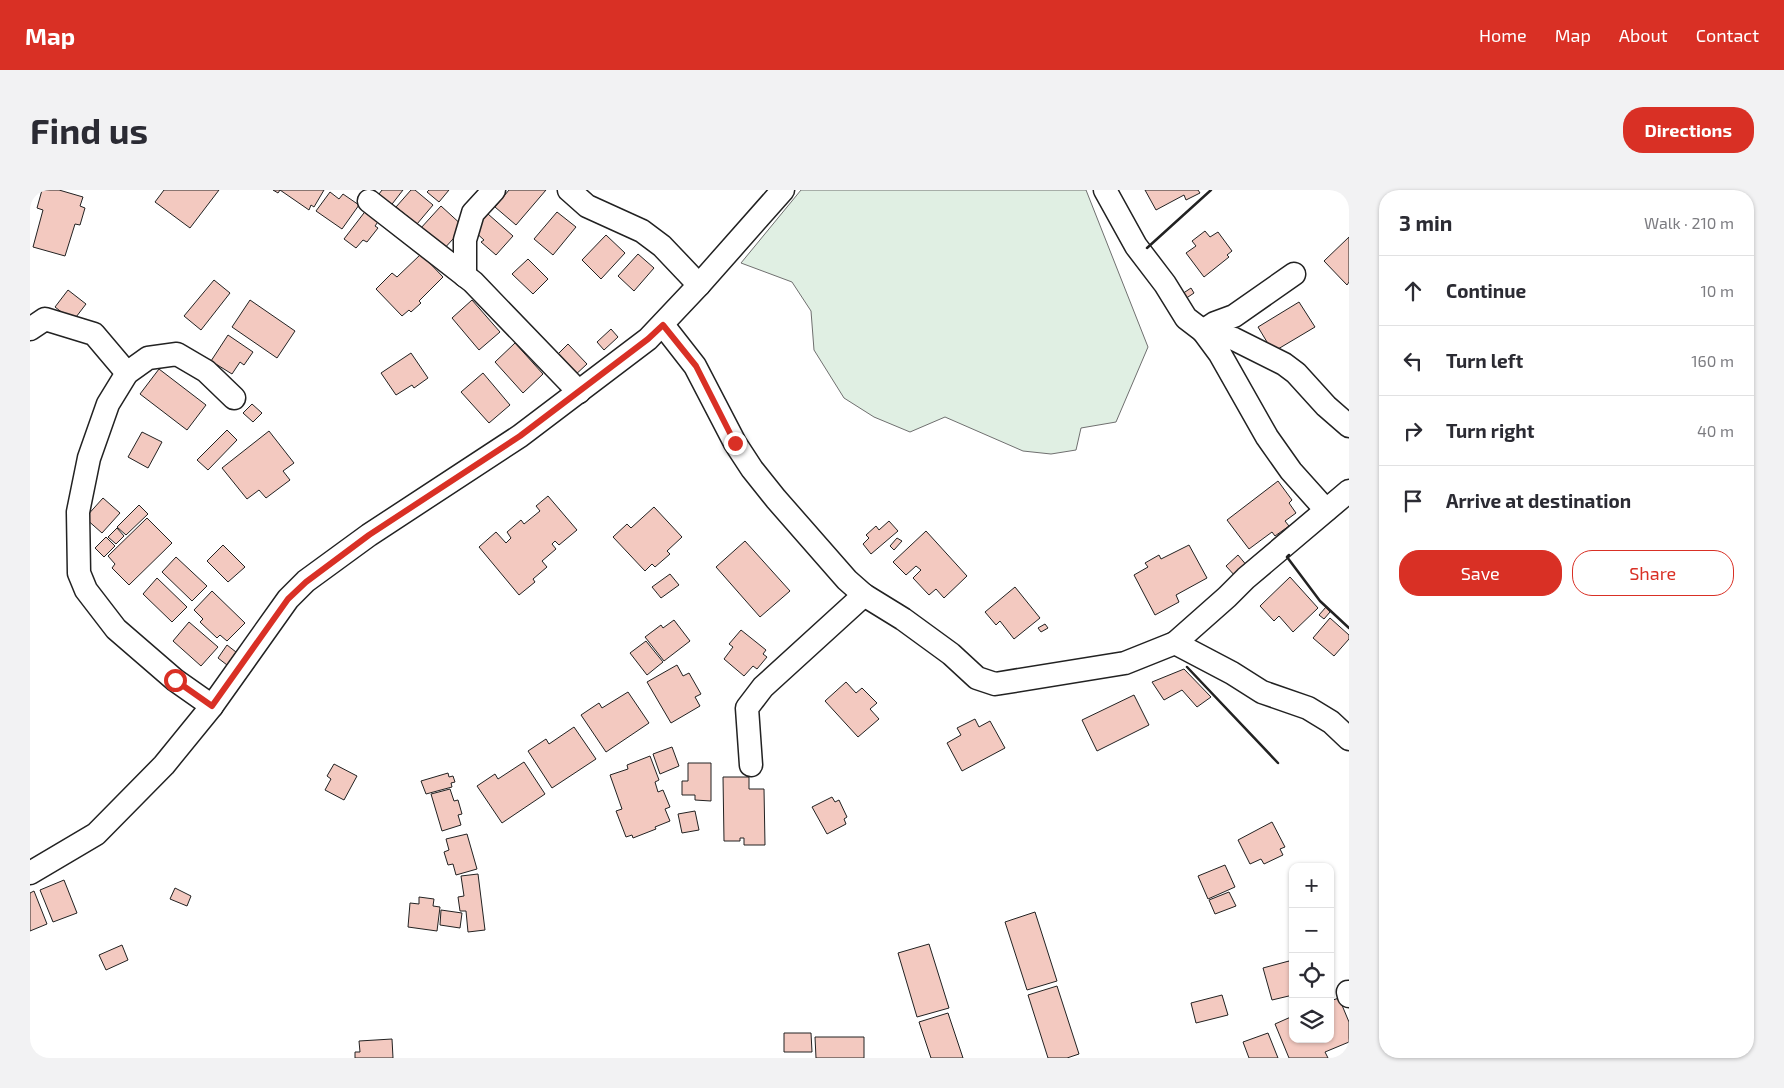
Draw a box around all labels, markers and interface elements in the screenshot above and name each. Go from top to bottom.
text: Map [25,21,75,50]
text: Home [1479,24,1527,46]
text: Map [1555,24,1591,46]
text: About [1619,24,1668,46]
text: Contact [1696,24,1759,46]
button: Directions [1623,107,1754,153]
text: Find us [30,109,148,151]
text: 3 min [1399,210,1452,235]
text: Walk · 210 m [1644,213,1734,232]
icon: ahead [1399,277,1427,305]
text: Continue [1446,279,1526,302]
text: 10 m [1700,281,1734,300]
icon: left [1399,347,1427,375]
text: Turn left [1446,349,1523,372]
text: 160 m [1691,351,1734,370]
icon: right [1399,417,1427,445]
text: Turn right [1446,419,1534,442]
text: 40 m [1697,421,1734,440]
route end [724,432,747,455]
icon: arrive [1399,487,1427,515]
text: Arrive at destination [1446,489,1631,512]
button: Save [1399,550,1562,596]
button: Share [1572,550,1734,596]
route start [164,669,187,692]
map controls [1289,863,1334,1043]
button: + [1289,863,1334,908]
button: − [1289,908,1334,953]
button: locate [1289,953,1334,998]
button: layers [1289,998,1334,1043]

